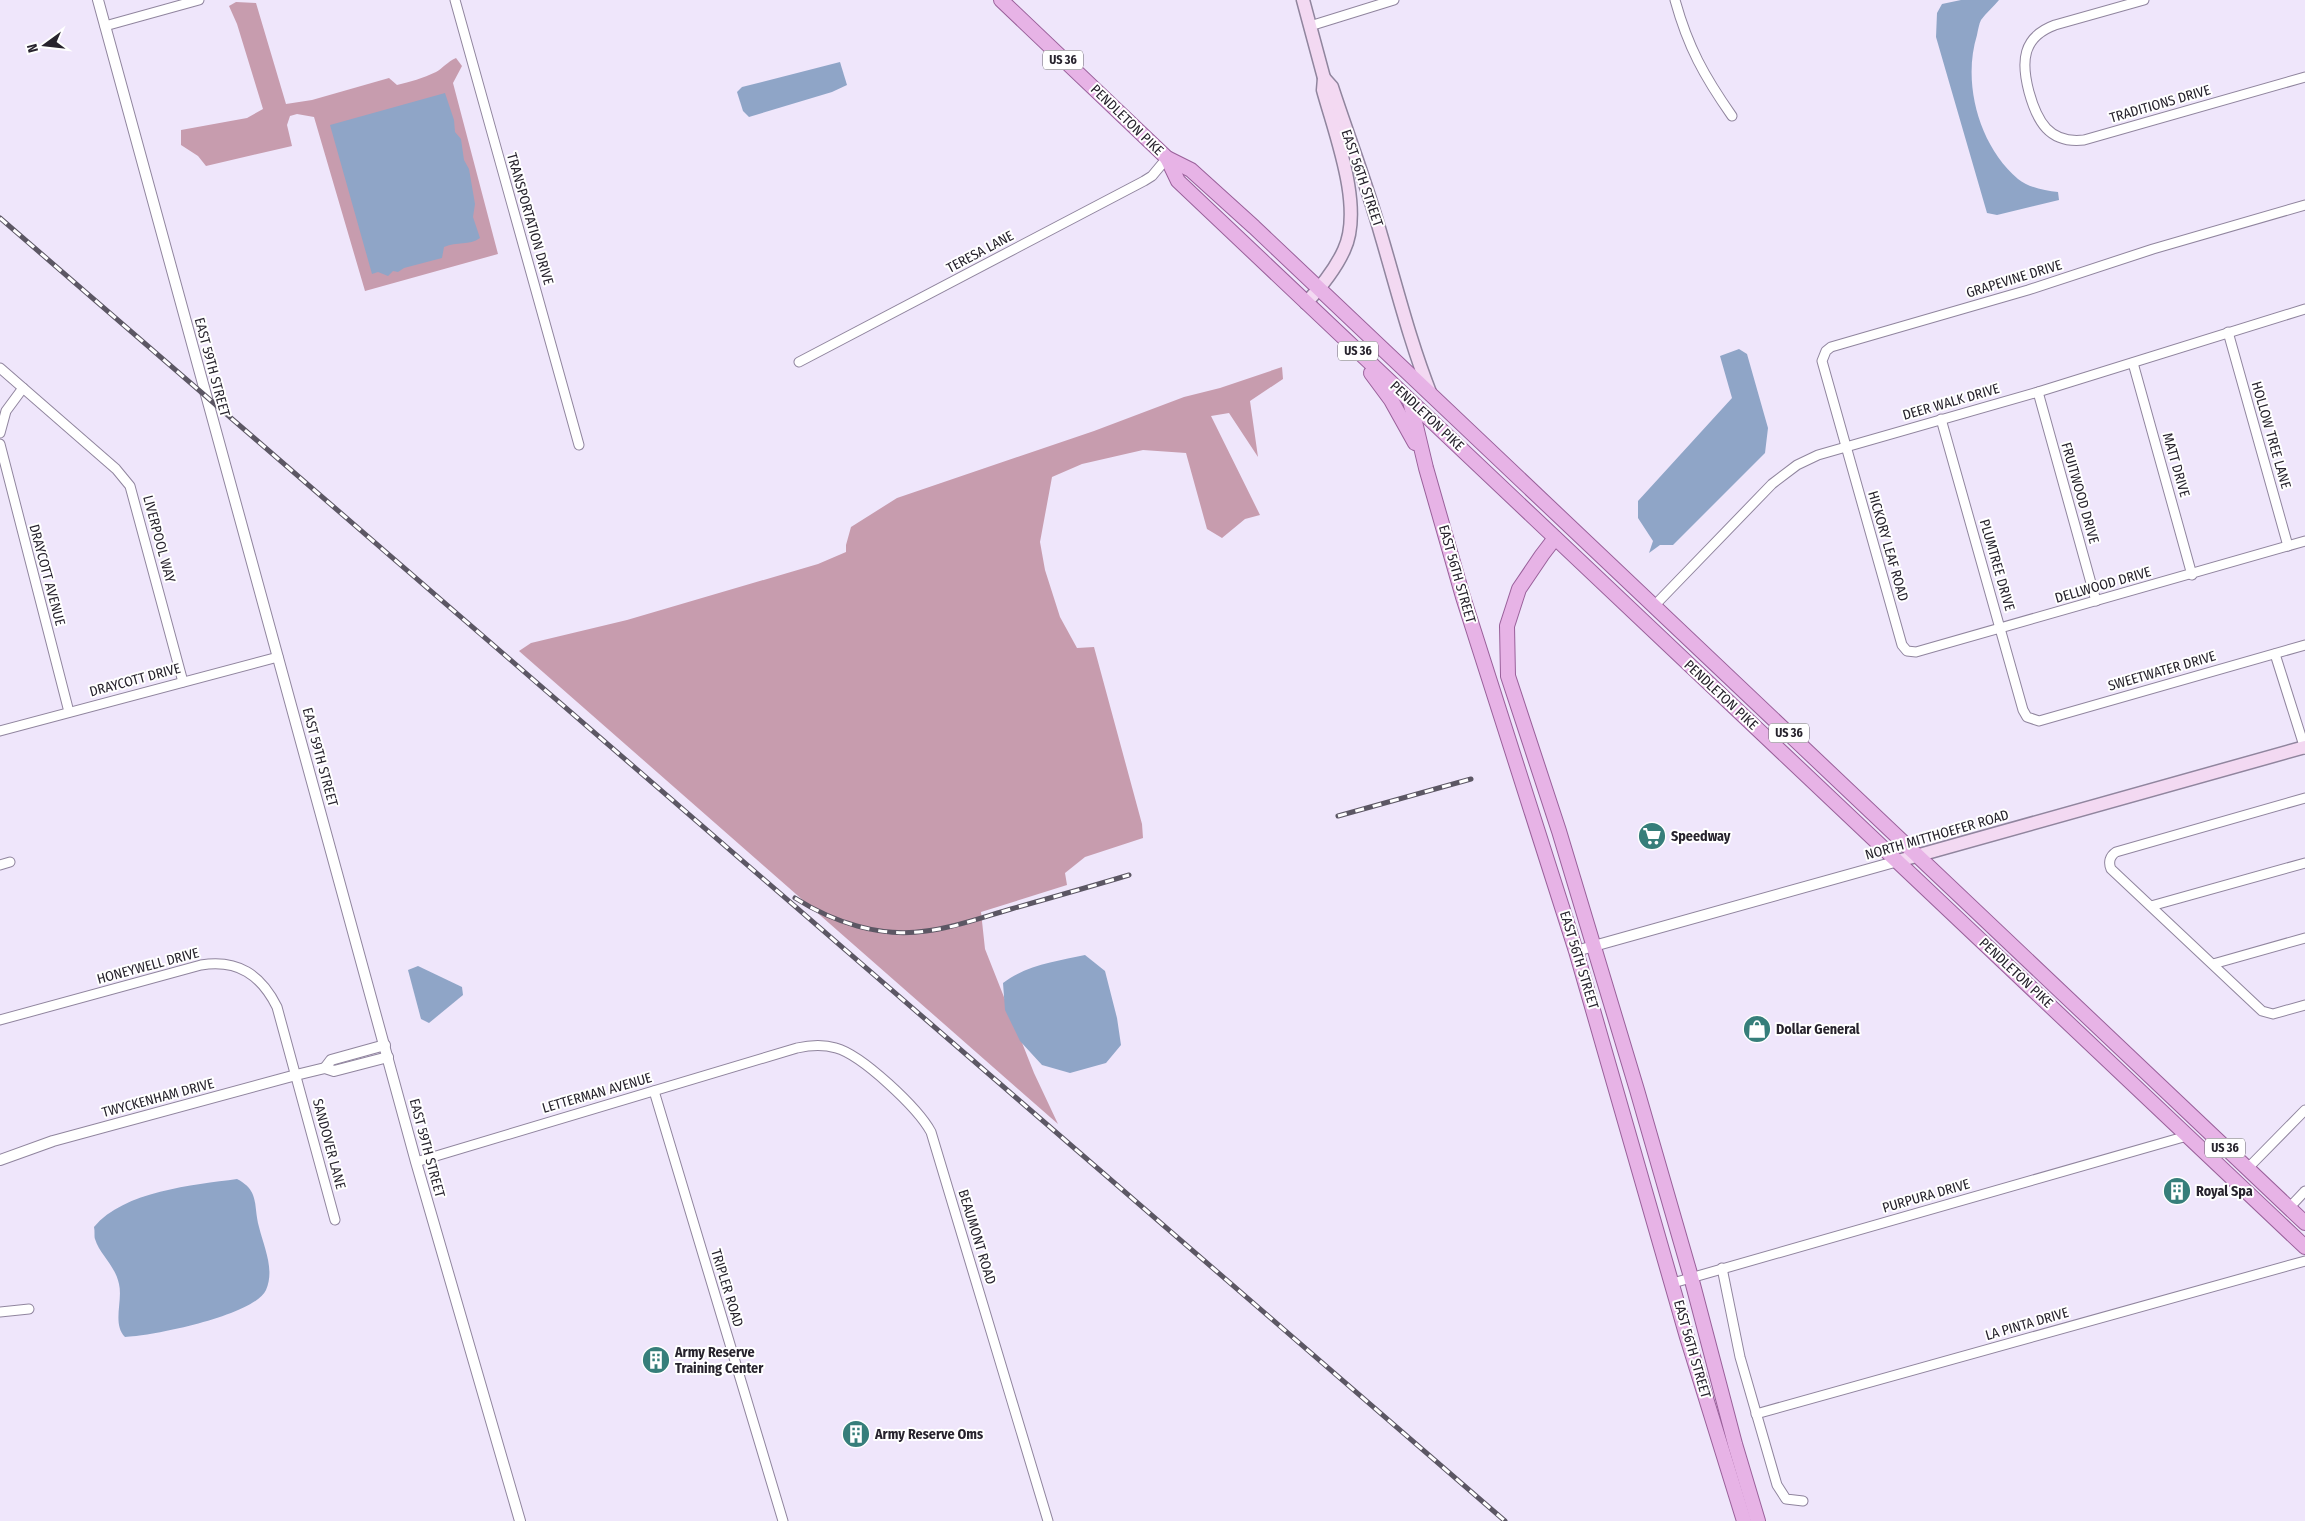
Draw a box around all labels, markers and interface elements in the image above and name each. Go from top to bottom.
north arrow [20,20,70,70]
text: N [24,42,42,54]
road number: US 36 [1043,50,1083,70]
street label: PENDLETON PIKE [1087,81,1167,159]
street label: TRADITIONS DRIVE [2108,81,2213,127]
street label: EAST 56TH STREET [1337,127,1387,229]
street label: TRANSPORTATION DRIVE [503,151,557,287]
street label: TERESA LANE [944,227,1017,277]
street label: GRAPEVINE DRIVE [1964,256,2064,302]
street label: EAST 59TH STREET [191,316,234,419]
road number: US 36 [1338,342,1378,361]
street label: PENDLETON PIKE [1387,377,1468,455]
street label: HOLLOW TREE LANE [2248,379,2295,491]
street label: DEER WALK DRIVE [1901,380,2002,424]
street label: MATT DRIVE [2159,431,2193,499]
street label: FRUITWOOD DRIVE [2057,440,2103,546]
street label: HICKORY LEAF ROAD [1864,489,1912,603]
street label: LIVERPOOL WAY [139,493,179,585]
street label: PLUMTREE DRIVE [1976,517,2018,613]
street label: DRAYCOTT AVENUE [25,522,69,628]
street label: EAST 56TH STREET [1435,523,1479,626]
street label: DELLWOOD DRIVE [2053,563,2153,607]
street label: SWEETWATER DRIVE [2106,647,2218,694]
street label: PENDLETON PIKE [1681,656,1762,734]
street label: DRAYCOTT DRIVE [88,660,183,700]
street label: EAST 59TH STREET [299,706,342,809]
road number: US 36 [1769,724,1809,742]
street label: NORTH MITTHOEFER ROAD [1863,806,2011,864]
supermarket icon: Speedway [1637,821,1667,851]
place label: Speedway [1671,828,1731,845]
street label: EAST 56TH STREET [1556,909,1602,1012]
street label: PENDLETON PIKE [1976,934,2057,1012]
street label: HONEYWELL DRIVE [95,944,201,988]
shop icon: Dollar General [1742,1014,1772,1044]
place label: Dollar General [1776,1021,1860,1038]
street label: LETTERMAN AVENUE [540,1069,654,1117]
street label: TWYCKENHAM DRIVE [100,1075,216,1121]
street label: SANDOVER LANE [309,1097,349,1191]
street label: EAST 59TH STREET [406,1097,449,1200]
road number: US 36 [2205,1138,2245,1158]
street label: PURPURA DRIVE [1880,1175,1972,1217]
building icon: Royal Spa [2162,1176,2192,1206]
place label: Royal Spa [2196,1183,2253,1200]
street label: BEAUMONT ROAD [955,1188,999,1286]
street label: TRIPLER ROAD [707,1247,747,1329]
street label: EAST 56TH STREET [1670,1298,1714,1401]
street label: LA PINTA DRIVE [1983,1304,2071,1344]
place label: Army Reserve Training Center [674,1344,764,1377]
building icon: Army Reserve Training Center [641,1345,671,1375]
building icon: Army Reserve Oms [841,1419,871,1449]
place label: Army Reserve Oms [874,1426,983,1443]

